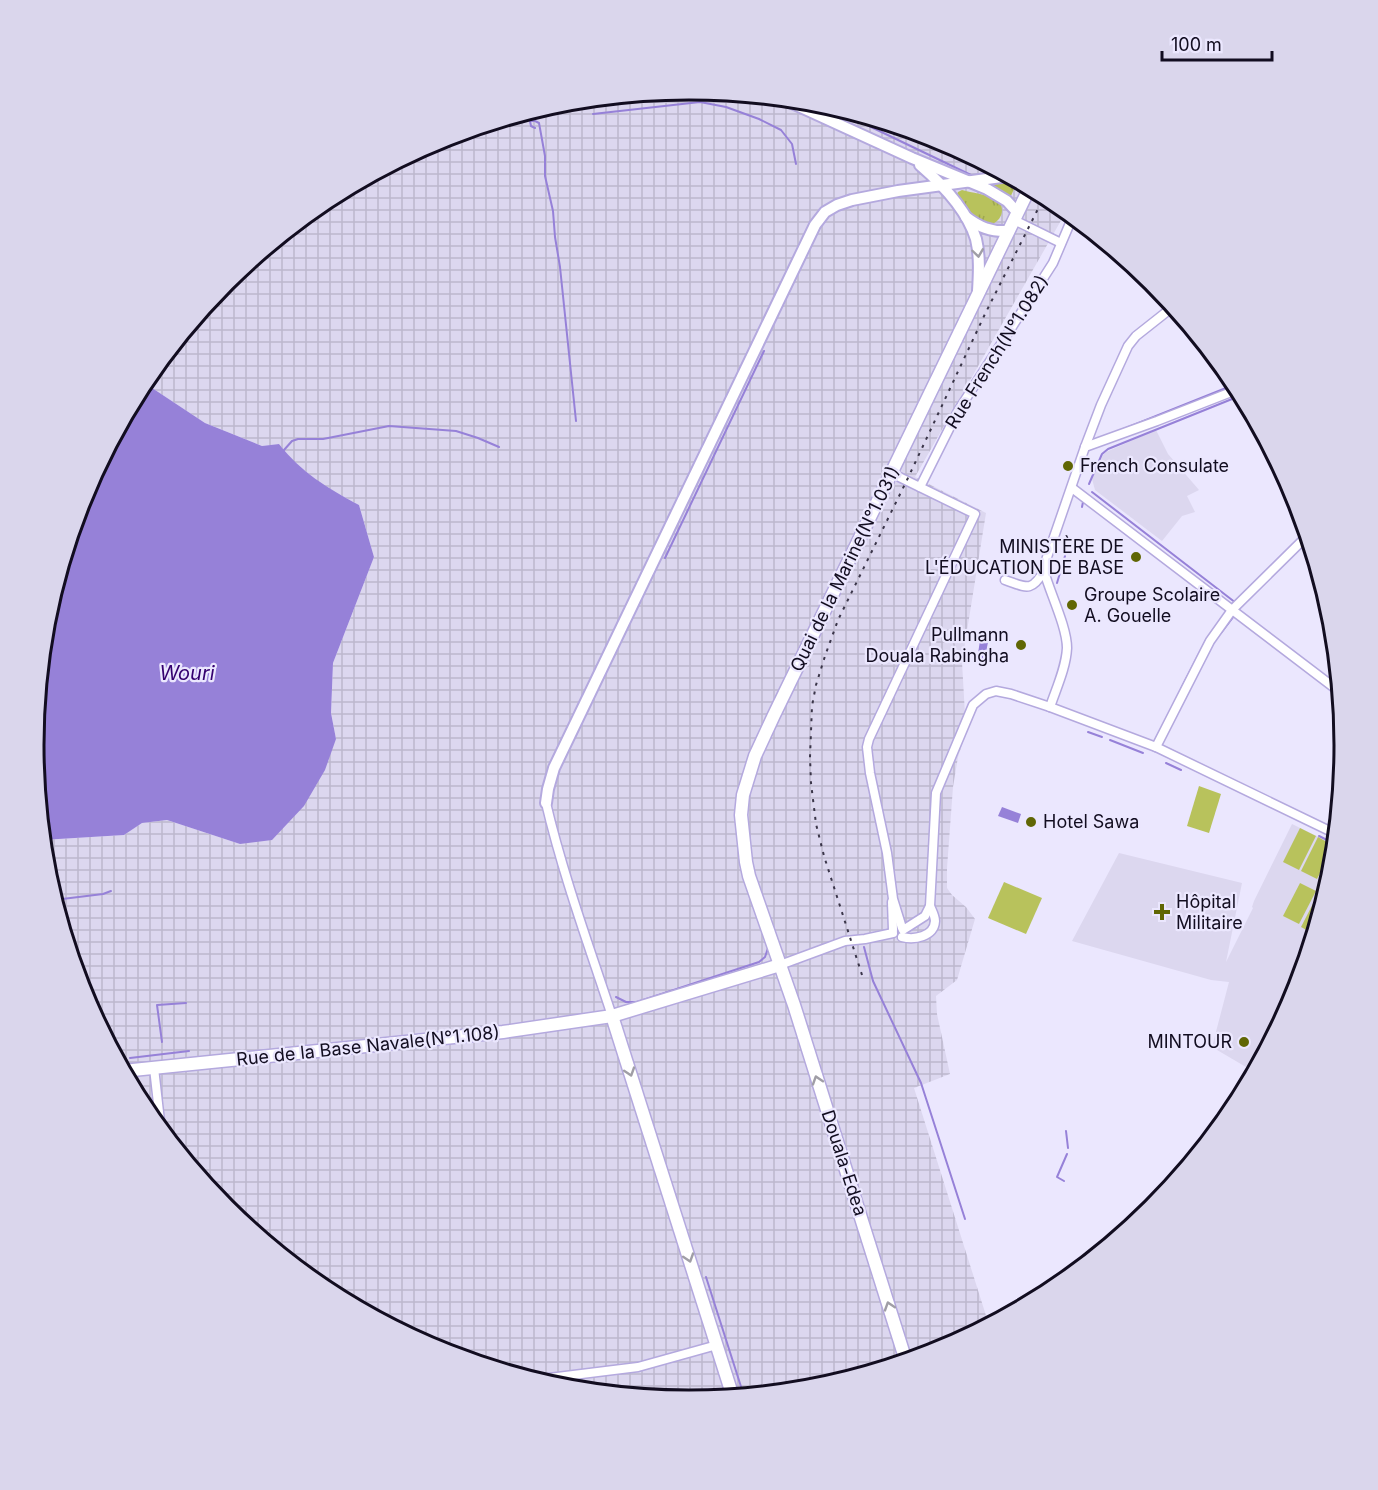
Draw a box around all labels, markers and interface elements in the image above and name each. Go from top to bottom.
scale bar [1162,24,1272,62]
text: 100 m [1171,34,1222,55]
one-way arrow [971,248,983,258]
street label: Rue French(N°1.082) [941,271,1052,432]
place label: French Consulate [1080,455,1229,476]
marker: French Consulate [1061,459,1075,473]
street label: Quai de la Marine(N°1.031) [786,463,903,675]
place label: MINISTÈRE DE L'ÉDUCATION DE BASE [925,535,1124,578]
marker: MINISTÈRE DE L'ÉDUCATION DE BASE [1129,550,1143,564]
place label: Groupe Scolaire A. Gouelle [1084,584,1220,626]
marker: Groupe Scolaire A. Gouelle [1065,598,1079,612]
place label: Pullmann Douala Rabingha [866,624,1009,666]
marker: Pullmann Douala Rabingha [1014,638,1028,652]
water label: Wouri [159,661,216,685]
place label: Hotel Sawa [1043,811,1139,832]
marker: Hotel Sawa [1024,815,1038,829]
place label: Hôpital Militaire [1176,891,1243,933]
marker: Hôpital Militaire [1153,903,1171,921]
street label: Rue de la Base Navale(N°1.108) [235,1021,501,1070]
place label: MINTOUR [1148,1031,1232,1052]
marker: MINTOUR [1237,1035,1251,1049]
one-way arrow [623,1066,635,1077]
one-way arrow [812,1075,824,1086]
street label: Douala-Edea [818,1107,871,1218]
one-way arrow [682,1252,694,1263]
one-way arrow [883,1301,896,1312]

